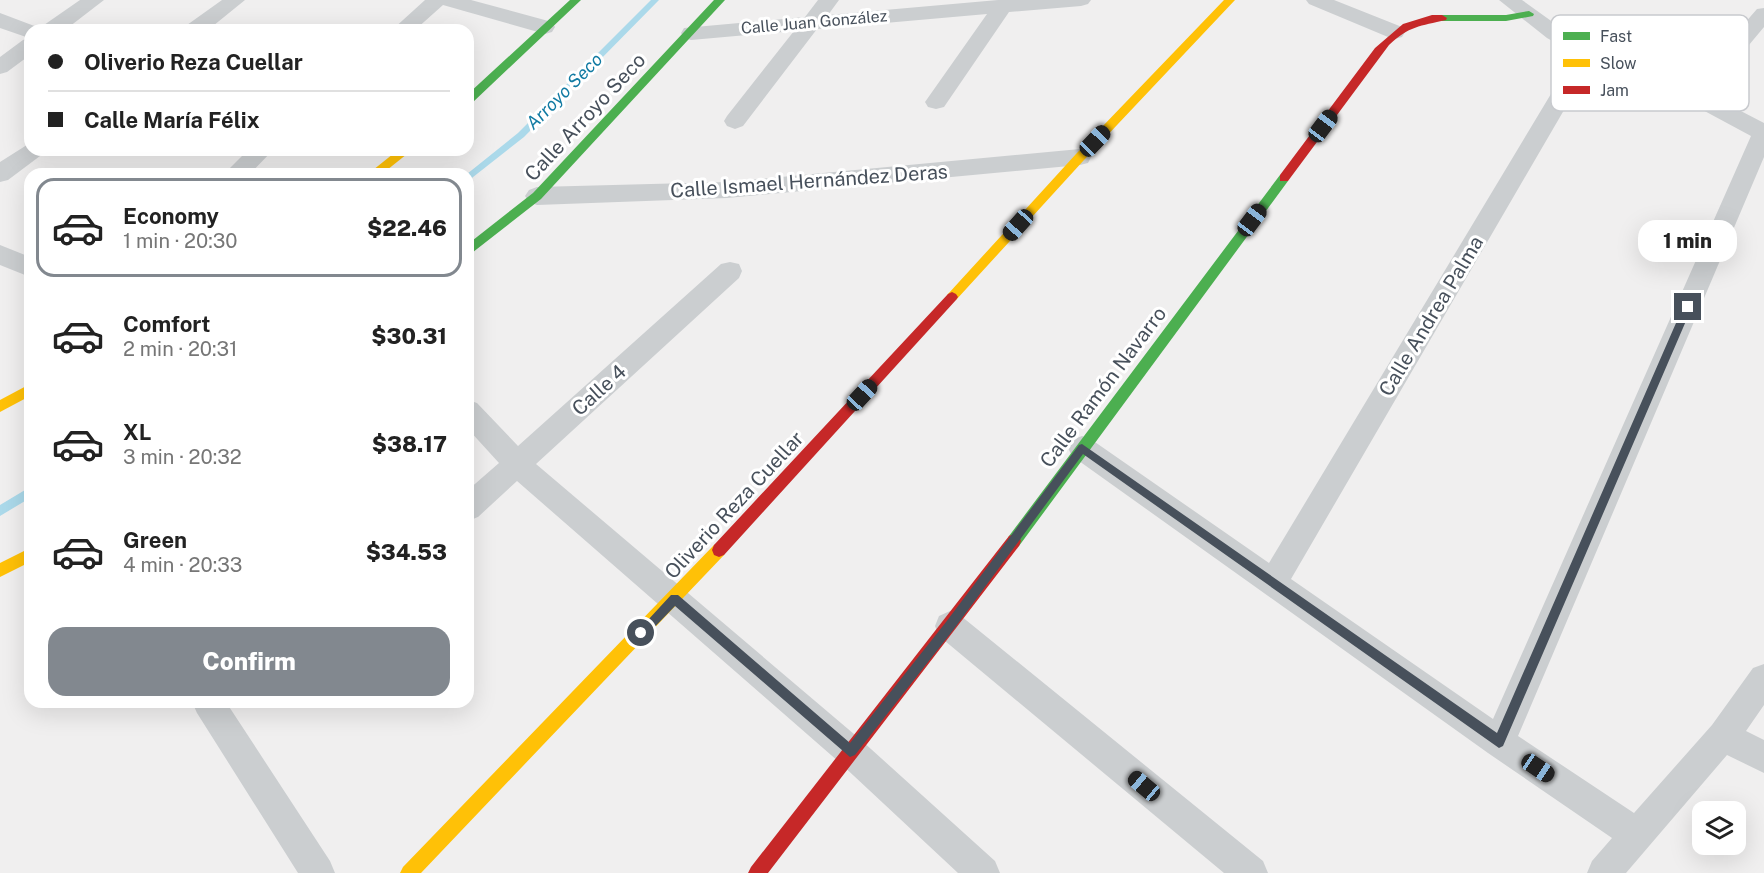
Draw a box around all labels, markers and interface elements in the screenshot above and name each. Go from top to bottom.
street label: Calle Juan González [740,6,888,38]
legend [1551,15,1749,111]
text: Fast [1600,27,1632,46]
street label: Calle Arroyo Seco [520,48,650,186]
water label: Arroyo Seco [522,48,607,133]
text: Oliverio Reza Cuellar [84,49,303,75]
text: Slow [1600,54,1637,73]
text: Jam [1600,81,1629,100]
car [1305,106,1341,146]
text: Calle María Félix [84,107,260,133]
car [1076,122,1114,160]
street label: Calle Ismael Hernández Deras [669,159,949,203]
car [1234,200,1270,240]
icon: car [51,201,105,255]
text: Economy [123,203,219,229]
car [999,206,1037,244]
text: $22.46 [367,215,447,241]
callout: 1 min [1638,220,1738,262]
text: 1 min · 20:30 [123,229,237,253]
text: 1 min [1663,229,1712,253]
street label: Calle Andrea Palma [1374,232,1488,400]
route end [1674,293,1701,320]
street label: Calle Ramón Navarro [1035,302,1171,472]
icon: car [51,309,105,363]
text: Comfort [123,311,210,337]
text: $30.31 [371,323,447,349]
text: 2 min · 20:31 [123,337,237,361]
street label: Calle 4 [567,359,631,421]
car [843,376,881,414]
icon: car [51,417,105,471]
text: XL [123,419,151,445]
street label: Oliverio Reza Cuellar [660,426,809,584]
text: $38.17 [372,431,447,457]
text: 3 min · 20:32 [123,445,242,469]
icon: car [51,525,105,579]
text: Green [123,527,187,553]
text: $34.53 [366,539,447,565]
text: 4 min · 20:33 [123,553,242,577]
route start [627,619,654,646]
button: Confirm [48,627,450,696]
car [1518,750,1558,786]
car [1124,768,1164,804]
map controls [1692,801,1746,855]
button: layers [1692,801,1746,855]

